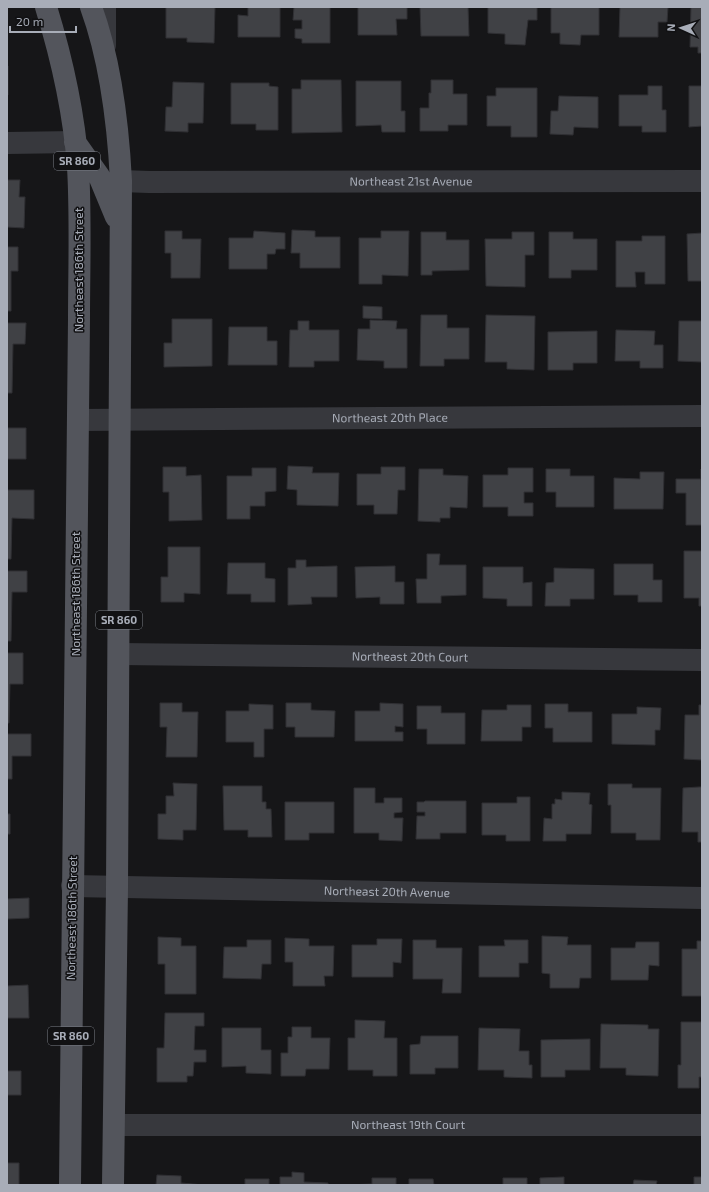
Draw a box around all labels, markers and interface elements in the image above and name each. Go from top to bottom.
scale bar [10,8,76,34]
north arrow [661,8,701,48]
text: 20 m [16,14,43,28]
text: N [664,23,677,32]
road number: SR 860 [54,152,100,170]
street label: Northeast 21st Avenue [349,173,472,188]
street label: Northeast 186th Street [71,207,85,332]
street label: Northeast 20th Place [332,410,448,424]
street label: Northeast 186th Street [68,531,82,656]
road number: SR 860 [96,611,142,629]
street label: Northeast 20th Court [352,648,469,664]
street label: Northeast 186th Street [63,855,79,980]
street label: Northeast 20th Avenue [324,883,450,899]
road number: SR 860 [48,1027,94,1045]
street label: Northeast 19th Court [351,1117,465,1131]

